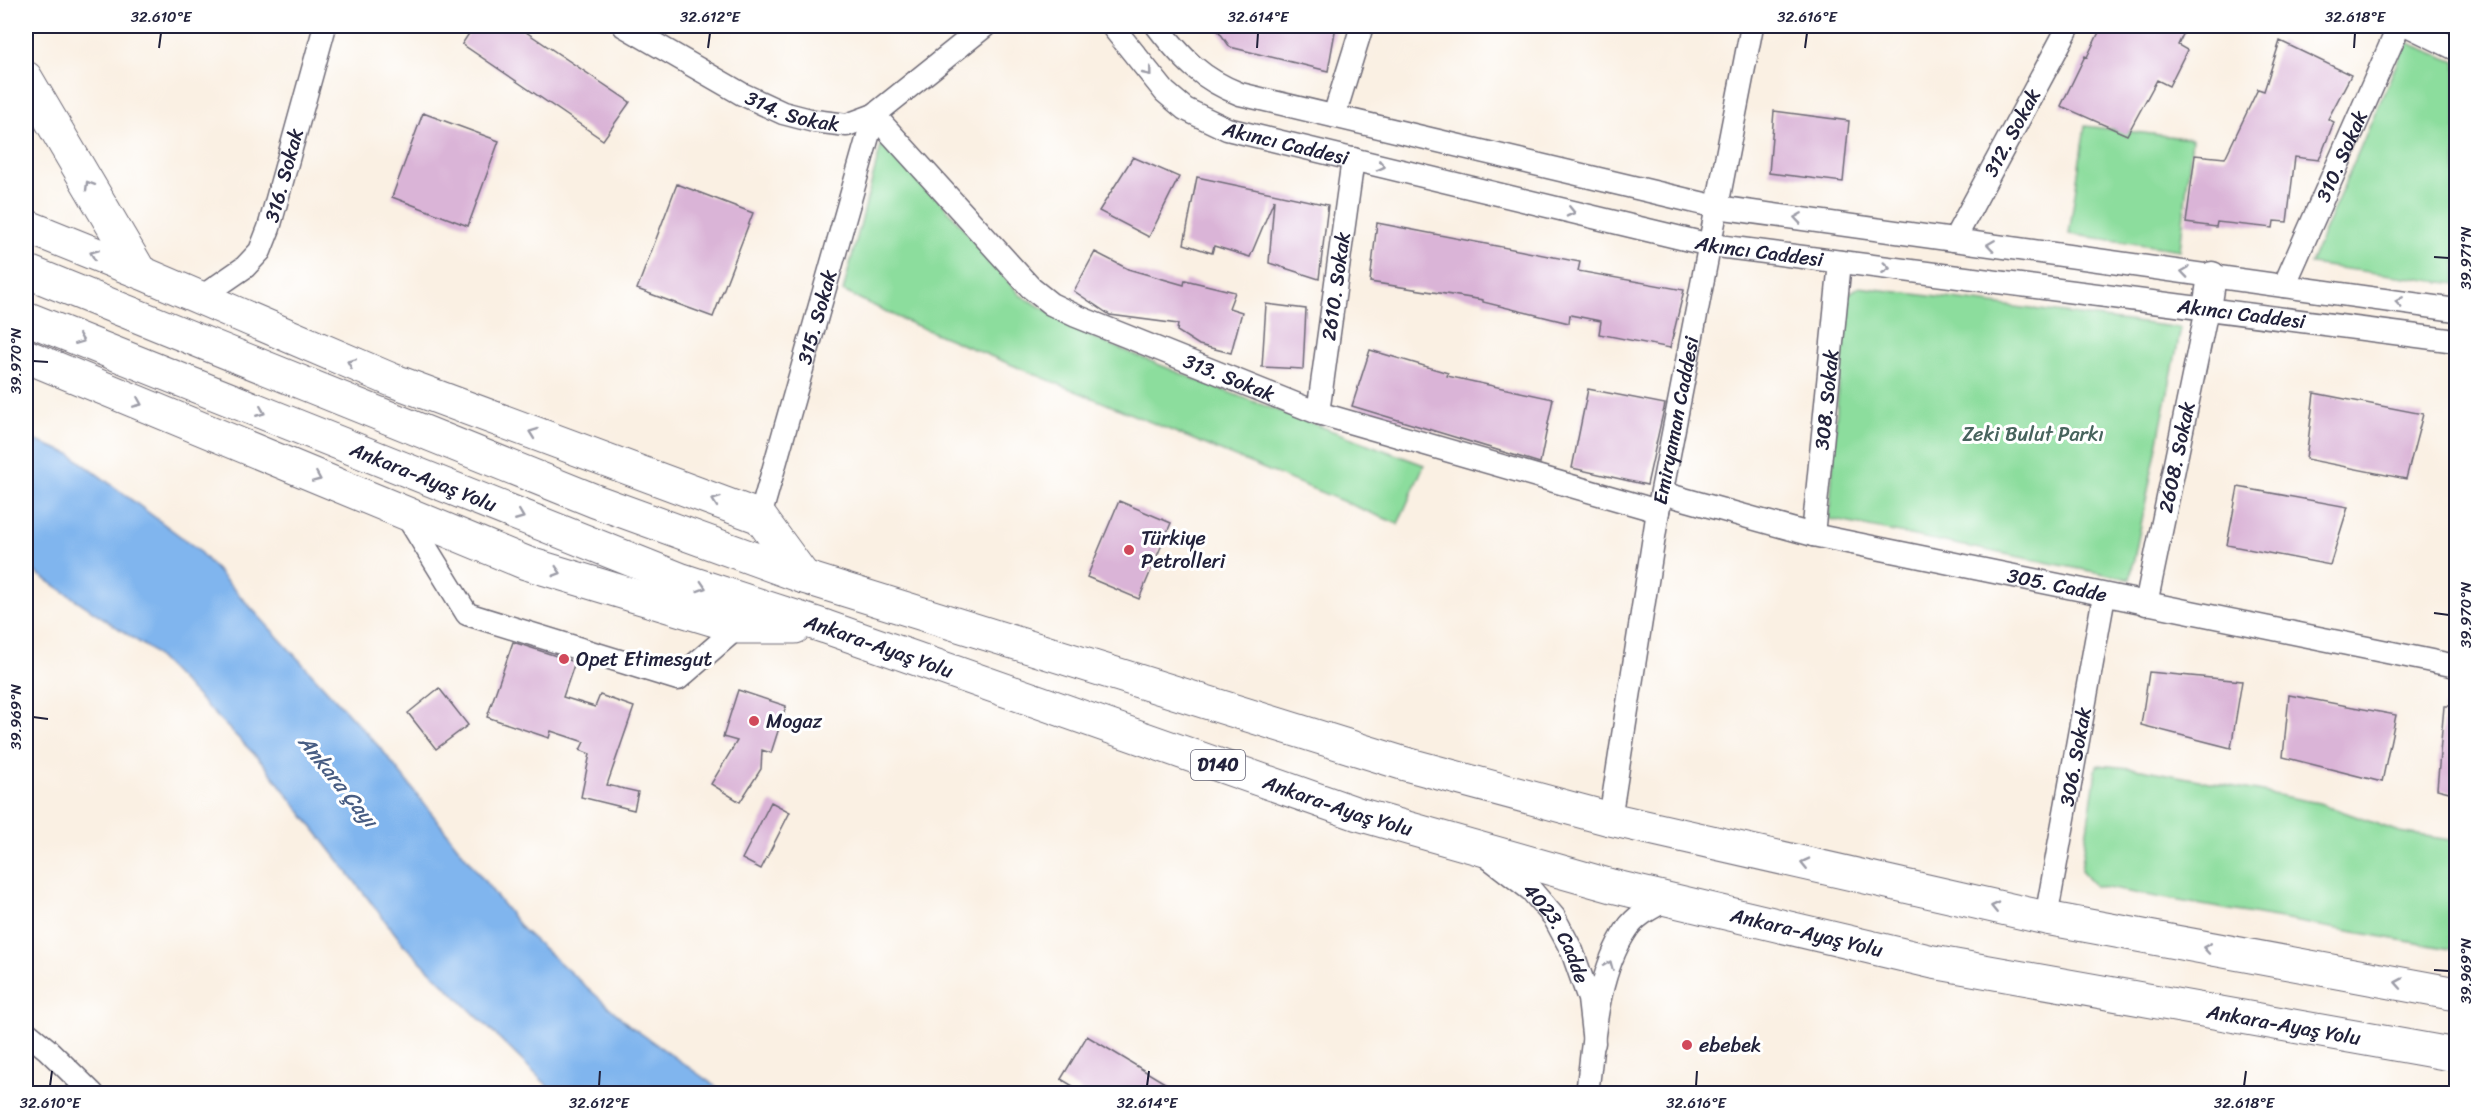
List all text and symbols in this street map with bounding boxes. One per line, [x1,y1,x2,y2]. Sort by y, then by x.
text: 32.610°E [131,4,193,30]
text: 32.612°E [680,4,742,30]
text: 32.614°E [1228,4,1290,30]
text: 32.616°E [1777,4,1838,30]
text: 32.618°E [2325,4,2387,30]
one-way arrow [1140,65,1151,76]
street label: 314. Sokak [739,81,842,142]
street label: 312. Sokak [1974,82,2051,184]
street label: 310. Sokak [2306,104,2378,208]
street label: Akıncı Caddesi [1218,111,1353,176]
street label: 316. Sokak [254,124,314,226]
one-way arrow [1376,159,1386,172]
one-way arrow [85,181,96,191]
one-way arrow [1566,204,1576,217]
one-way arrow [1794,213,1803,225]
street label: Akıncı Caddesi [1691,225,1826,277]
text: 39.971°N [2453,226,2479,290]
street label: 2610. Sokak [1311,229,1361,343]
one-way arrow [1987,239,1996,251]
one-way arrow [89,248,100,261]
one-way arrow [1882,261,1891,274]
street label: 315. Sokak [787,265,847,369]
one-way arrow [2180,266,2189,278]
street label: Akıncı Caddesi [2174,288,2308,340]
one-way arrow [2394,296,2403,308]
text: 39.970°N [3,327,29,394]
one-way arrow [74,333,85,345]
street label: Emiryaman Caddesi [1643,333,1710,508]
street label: 313. Sokak [1178,344,1280,412]
street label: 308. Sokak [1804,347,1849,452]
one-way arrow [346,358,357,370]
one-way arrow [131,396,142,408]
street label: 2608. Sokak [2148,398,2206,516]
one-way arrow [255,405,266,417]
park label: Zeki Bulut Parkı [1962,417,2104,452]
one-way arrow [528,427,539,440]
street label: Ankara-Ayaş Yolu [344,432,502,522]
one-way arrow [311,471,322,483]
one-way arrow [711,495,721,508]
one-way arrow [514,508,525,521]
place label: Türkiye Petrolleri [1141,521,1227,579]
marker: Türkiye Petrolleri [1122,543,1136,557]
street label: 305. Cadde [2004,558,2110,612]
one-way arrow [552,565,562,577]
one-way arrow [696,579,707,592]
text: 39.970°N [2453,581,2479,648]
street label: Ankara-Ayaş Yolu [799,604,958,688]
place label: Opet Etimesgut [576,642,712,677]
marker: Opet Etimesgut [557,652,571,666]
text: 39.969°N [3,684,29,750]
place label: Mogaz [766,704,823,739]
street label: 306. Sokak [2049,704,2102,809]
marker: Mogaz [747,714,761,728]
water label: Ankara Çayı [287,725,389,838]
road number: D140 [1191,750,1245,780]
street label: Ankara-Ayaş Yolu [1257,765,1417,847]
one-way arrow [1800,858,1810,871]
street label: 4023. Cadde [1514,875,1599,988]
street label: Ankara-Ayaş Yolu [1726,897,1887,968]
one-way arrow [1990,901,2000,914]
text: 39.969°N [2453,938,2479,1004]
one-way arrow [2203,942,2213,955]
one-way arrow [1602,961,1614,972]
one-way arrow [2394,977,2404,990]
street label: Ankara-Ayaş Yolu [2203,994,2364,1056]
place label: ebebek [1699,1028,1761,1063]
marker: ebebek [1680,1038,1694,1052]
text: 32.610°E [20,1090,82,1116]
text: 32.612°E [569,1090,631,1116]
text: 32.614°E [1117,1090,1179,1116]
text: 32.616°E [1666,1090,1727,1116]
text: 32.618°E [2214,1090,2276,1116]

